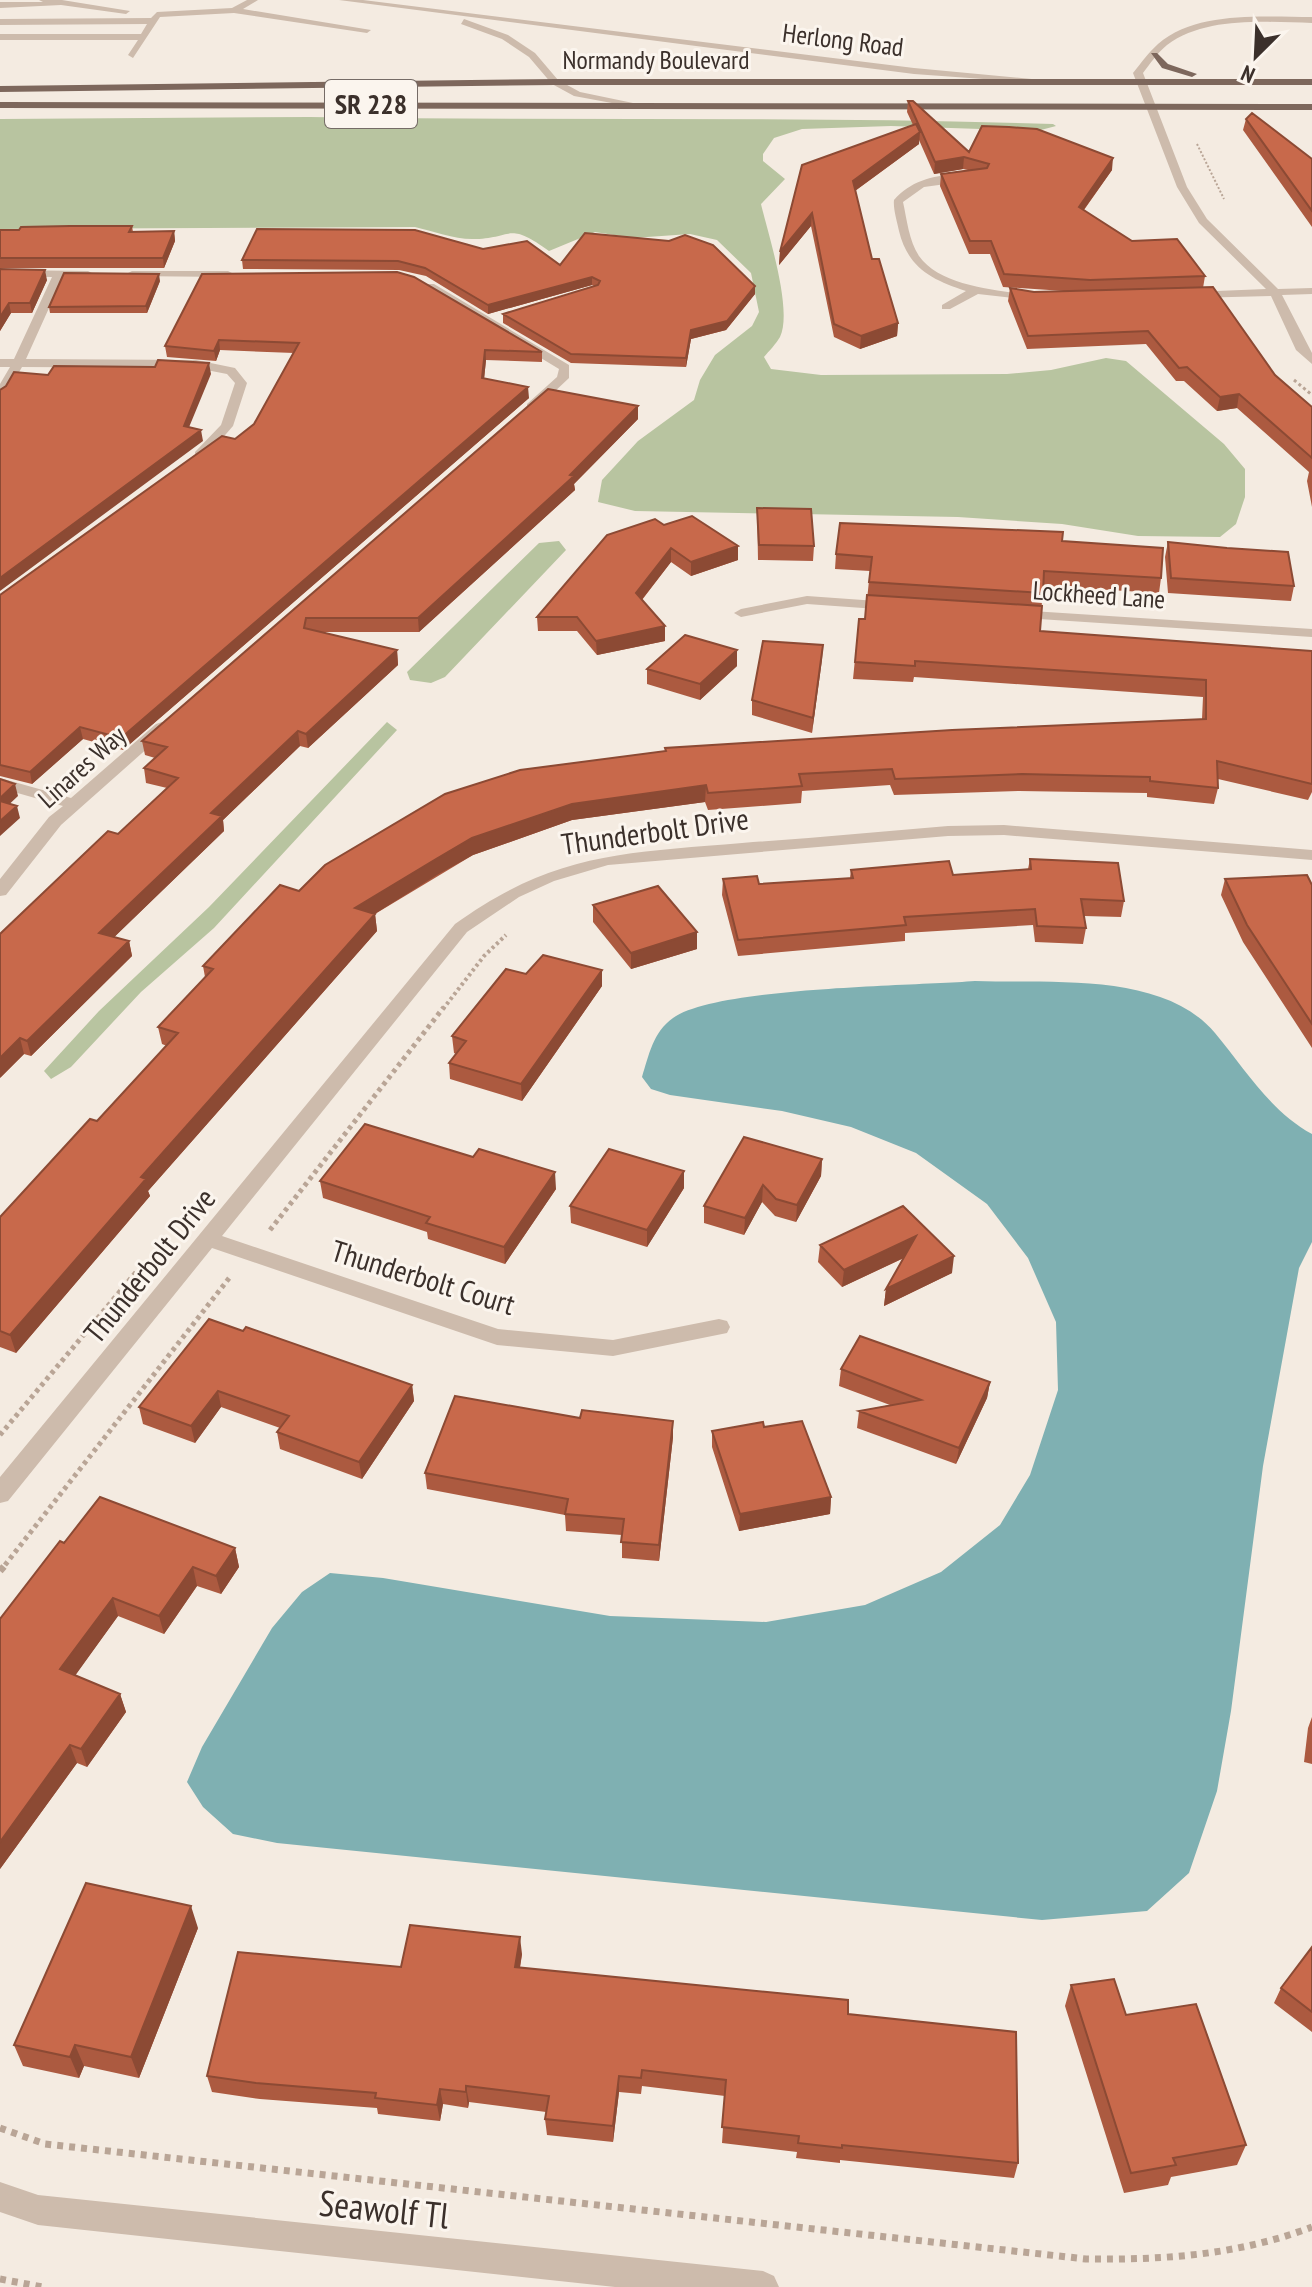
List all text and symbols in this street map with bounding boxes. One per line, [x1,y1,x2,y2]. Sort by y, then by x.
street label: Herlong Road [781,16,905,63]
north arrow [1216,16,1296,96]
street label: Normandy Boulevard [563,43,749,76]
text: N [1237,59,1259,89]
road number: SR 228 [325,80,417,128]
street label: Lockheed Lane [1032,573,1166,616]
street label: Linares Way [31,719,133,815]
street label: Thunderbolt Drive [559,798,751,863]
street label: Thunderbolt Drive [74,1180,223,1351]
street label: Thunderbolt Court [327,1230,521,1323]
street label: Seawolf Tl [317,2178,452,2239]

